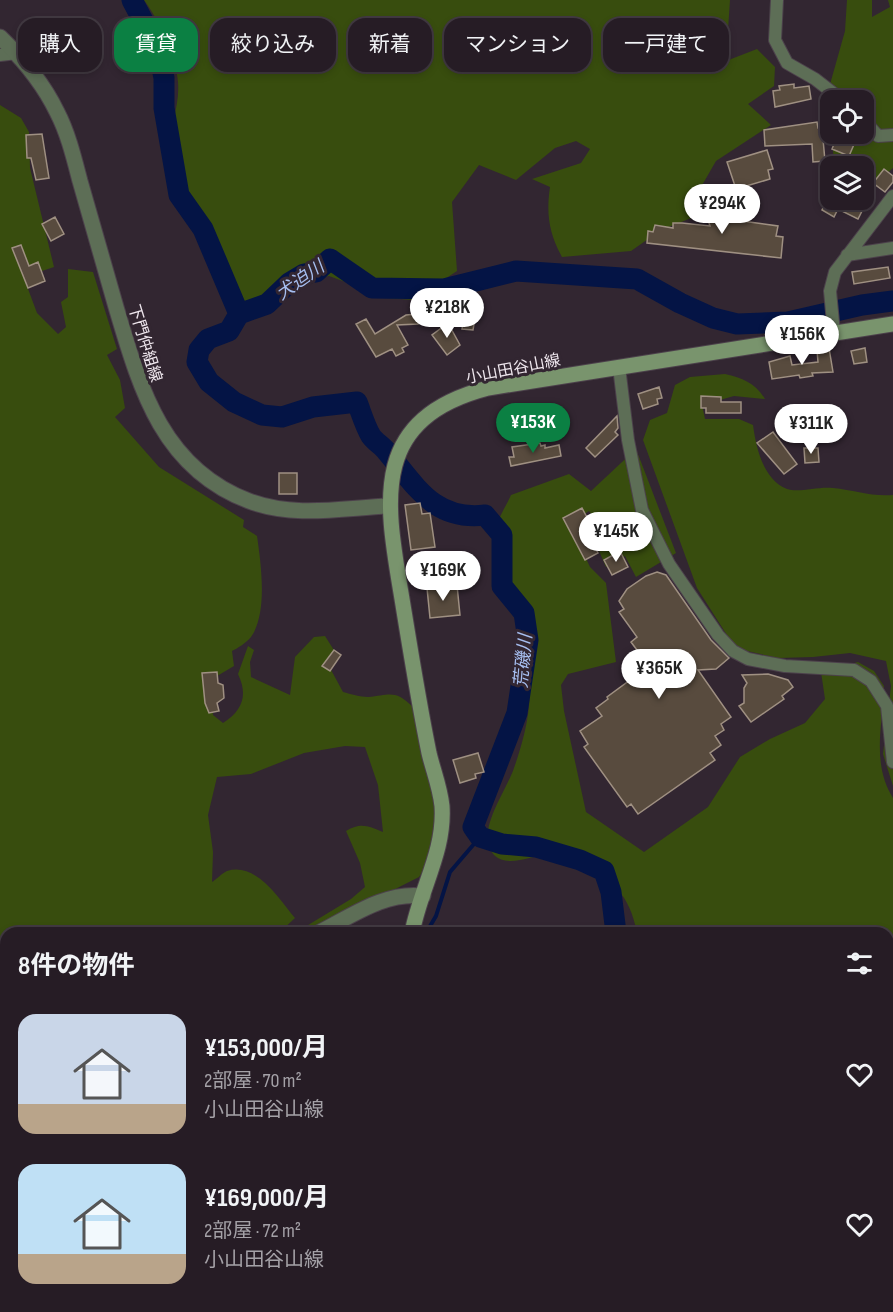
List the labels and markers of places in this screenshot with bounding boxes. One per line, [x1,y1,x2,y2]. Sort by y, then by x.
pin: ¥294K [680,184,764,235]
pin: ¥218K [405,288,489,339]
pin: ¥156K [760,315,844,366]
pin: ¥153K [491,403,575,454]
pin: ¥311K [769,404,853,455]
pin: ¥145K [574,512,658,563]
pin: ¥169K [401,551,485,602]
pin: ¥365K [617,649,701,700]

